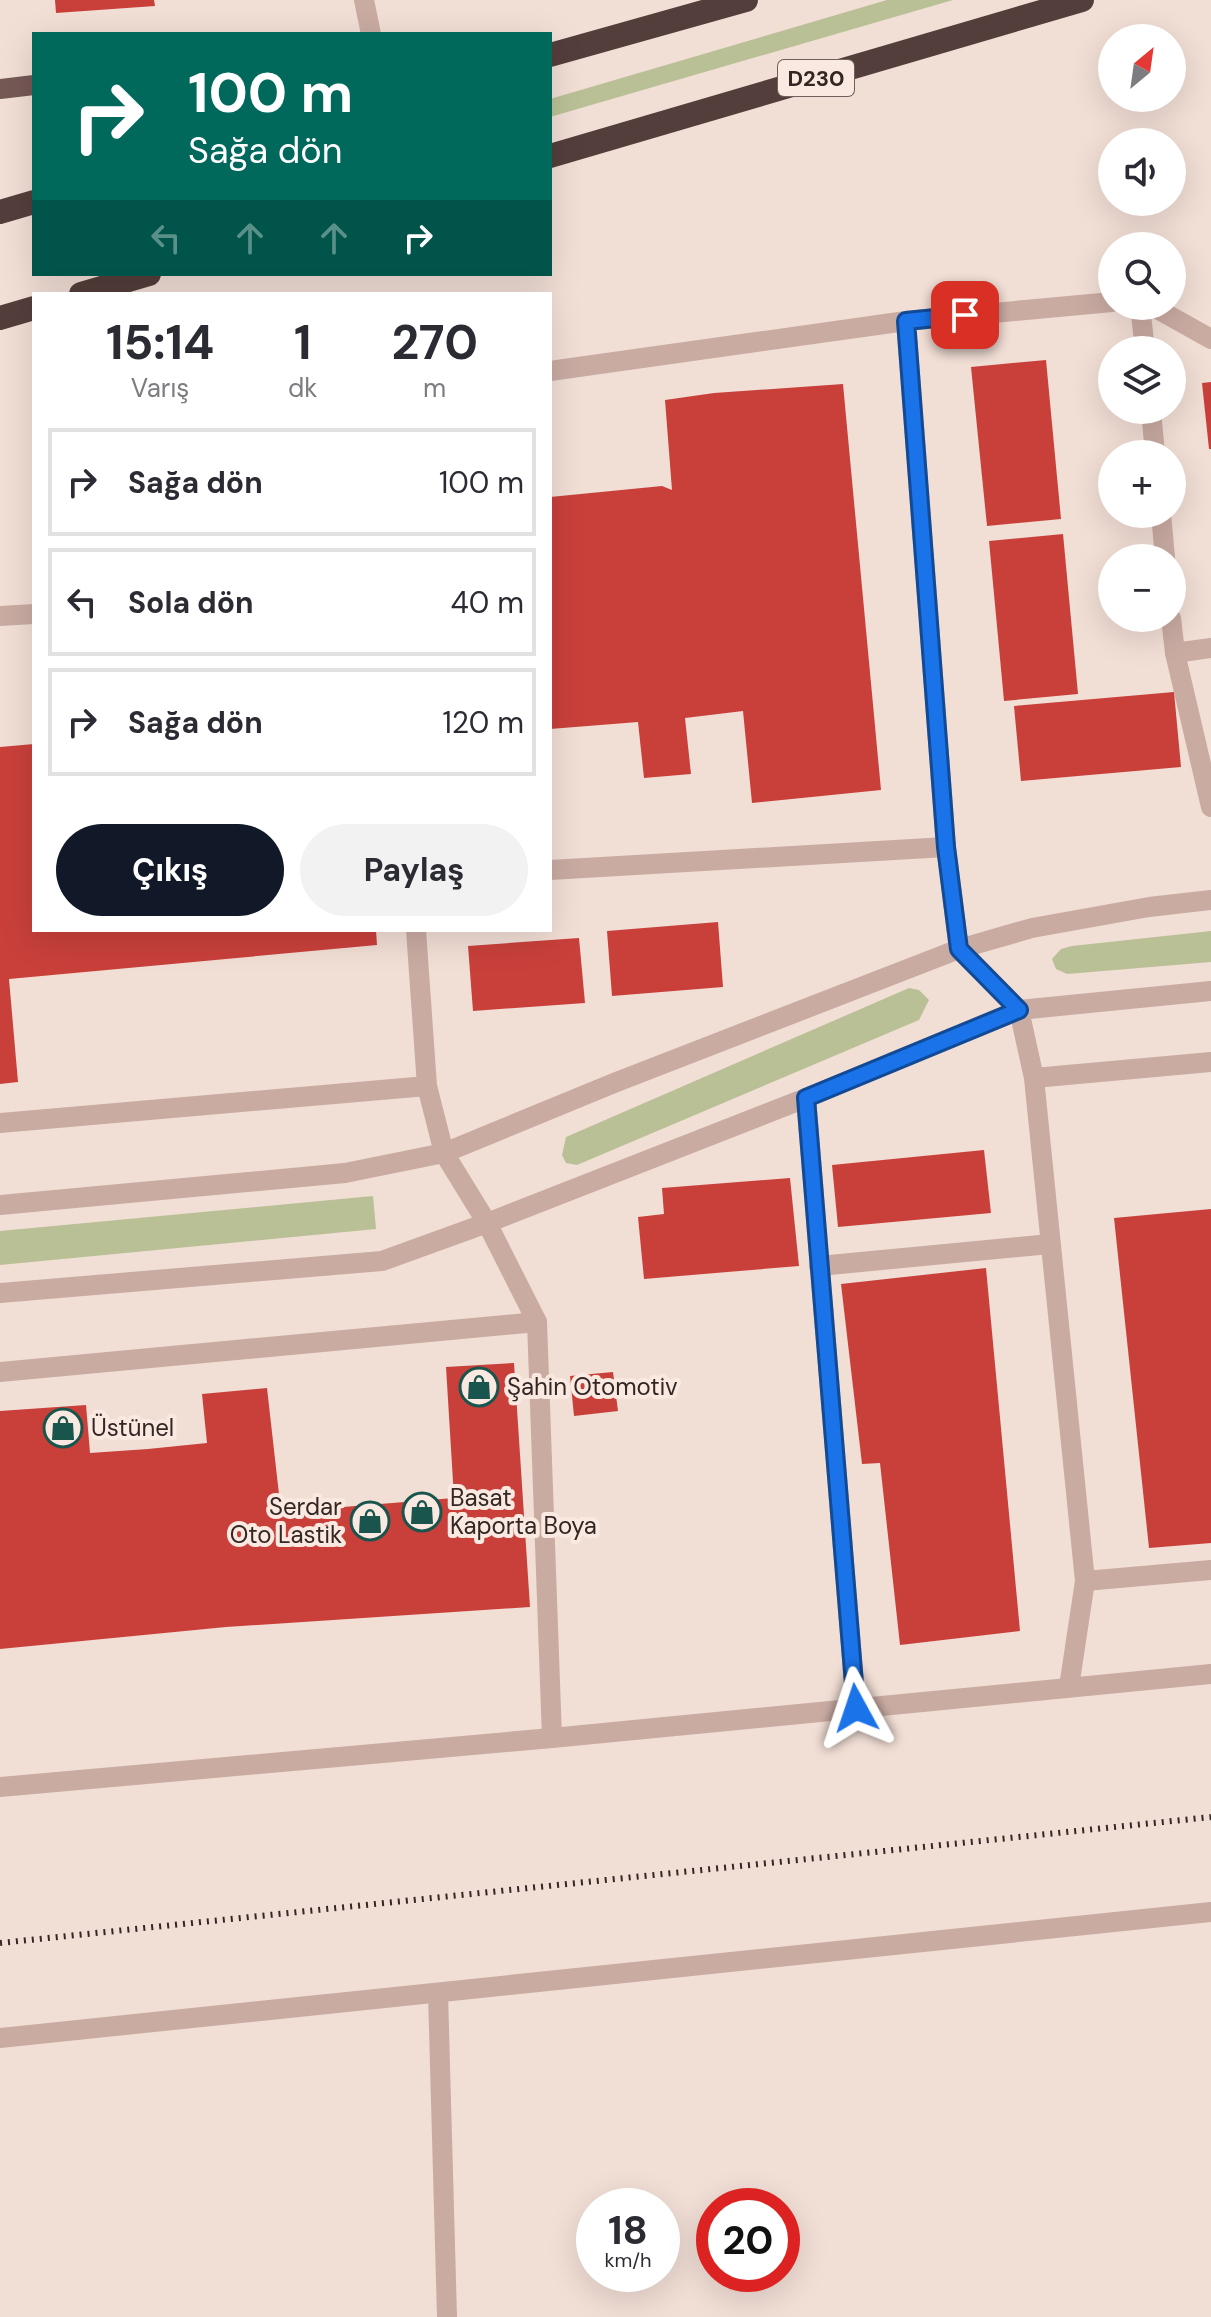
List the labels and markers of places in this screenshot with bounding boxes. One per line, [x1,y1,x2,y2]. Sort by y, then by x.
pin [931,281,999,349]
shop icon: Şahin Otomotiv [458,1366,500,1408]
place label: Şahin Otomotiv [507,1371,678,1402]
shop icon: Üstünel [42,1407,84,1449]
place label: Üstünel [91,1412,174,1443]
place label: Basat Kaporta Boya [450,1482,597,1541]
place label: Serdar Oto Lastik [230,1491,342,1550]
shop icon: Basat Kaporta Boya [401,1491,443,1533]
shop icon: Serdar Oto Lastik [349,1500,391,1542]

